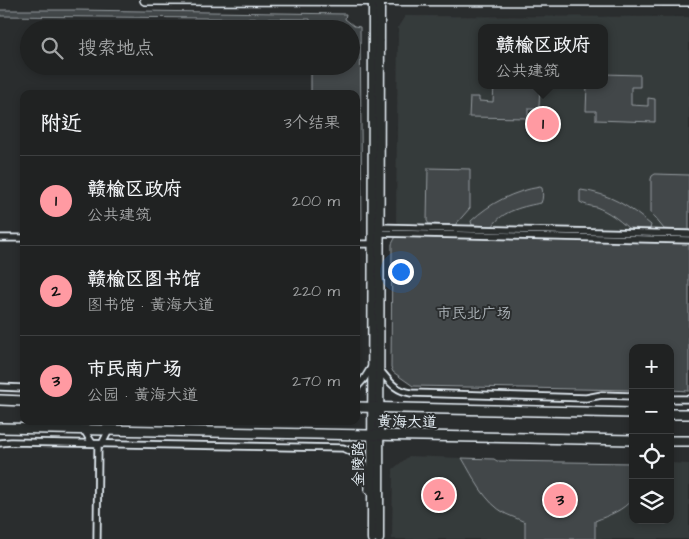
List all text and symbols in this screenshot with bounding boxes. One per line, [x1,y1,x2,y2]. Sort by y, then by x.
search box [20,20,360,75]
popup [478,24,608,89]
text: 赣榆区政府 [495,32,591,59]
icon: search [38,34,66,62]
text: 搜索地点 [78,35,154,62]
text: 公共建筑 [495,60,560,82]
pin: 1 [527,105,559,143]
text: 附近 [40,109,82,138]
text: 3个结果 [284,112,340,134]
text: 赣榆区政府 [87,176,182,203]
text: 1 [55,190,57,212]
text: 200 m [292,190,340,212]
text: 公共建筑 [87,204,151,226]
your location [388,259,414,285]
text: 赣榆区图书馆 [87,266,201,293]
text: 2 [51,280,61,302]
text: 220 m [293,280,340,302]
text: 图书馆 · 黄海大道 [87,294,214,316]
park label: 市民北广场 [436,303,512,324]
map controls [629,344,674,524]
button: + [629,344,674,389]
text: 市民南广场 [87,356,182,383]
text: 3 [52,370,60,392]
text: 270 m [292,370,340,392]
text: 公园 · 黄海大道 [87,384,198,406]
button: − [629,389,674,434]
street label: 黄海大道 [377,411,437,433]
button: locate [629,434,674,479]
street label: 金陵路 [348,441,369,487]
pin: 2 [423,476,455,514]
button: layers [629,479,674,524]
pin: 3 [544,481,576,519]

